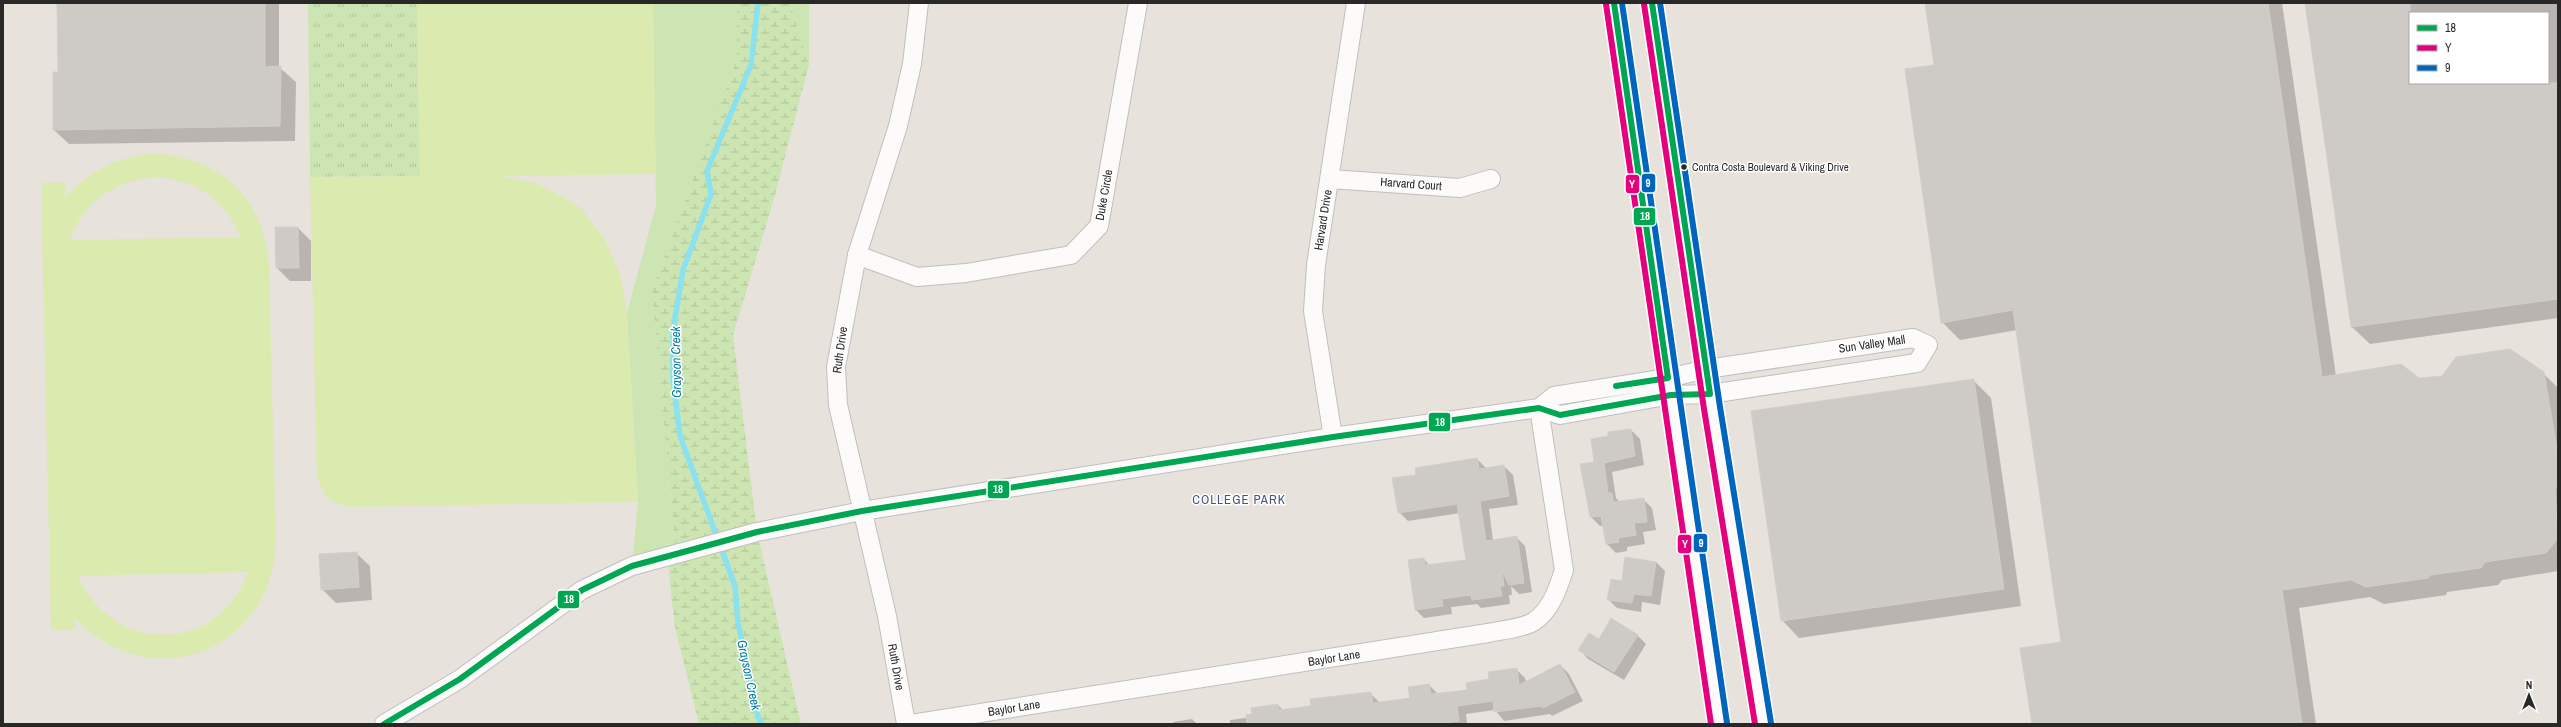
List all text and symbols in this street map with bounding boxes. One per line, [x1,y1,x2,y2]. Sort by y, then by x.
legend [2409,12,2549,84]
text: 18 [2445,20,2456,36]
text: Y [2445,40,2452,56]
text: 9 [2445,60,2450,76]
place label: Contra Costa Boulevard & Viking Drive [1692,160,1849,174]
marker: Contra Costa Boulevard & Viking Drive [1679,162,1689,172]
street label: Duke Circle [1092,168,1116,222]
line badge: 9 [1641,173,1656,193]
street label: Harvard Court [1380,174,1443,194]
line badge: Y [1625,174,1640,194]
text: 9 [1645,176,1651,190]
text: Y [1629,177,1636,191]
street label: Harvard Drive [1310,189,1336,251]
line badge: 18 [1633,207,1656,226]
text: 18 [1640,209,1650,223]
water label: Grayson Creek [667,325,685,398]
street label: Ruth Drive [829,326,851,374]
street label: Sun Valley Mall [1838,331,1906,357]
line badge: 18 [1428,412,1451,432]
text: 18 [1435,415,1445,429]
line badge: 18 [987,480,1010,499]
text: 18 [993,482,1003,496]
district label: COLLEGE PARK [1192,491,1286,508]
line badge: 9 [1693,533,1708,553]
line badge: Y [1677,534,1692,554]
text: 9 [1698,536,1704,550]
text: Y [1682,537,1689,551]
line badge: 18 [557,590,580,609]
text: 18 [564,592,574,606]
water label: Grayson Creek [733,638,765,712]
street label: Ruth Drive [884,642,908,692]
street label: Baylor Lane [1307,646,1361,670]
north arrow [2509,675,2549,715]
text: N [2526,678,2532,692]
street label: Baylor Lane [987,696,1041,720]

